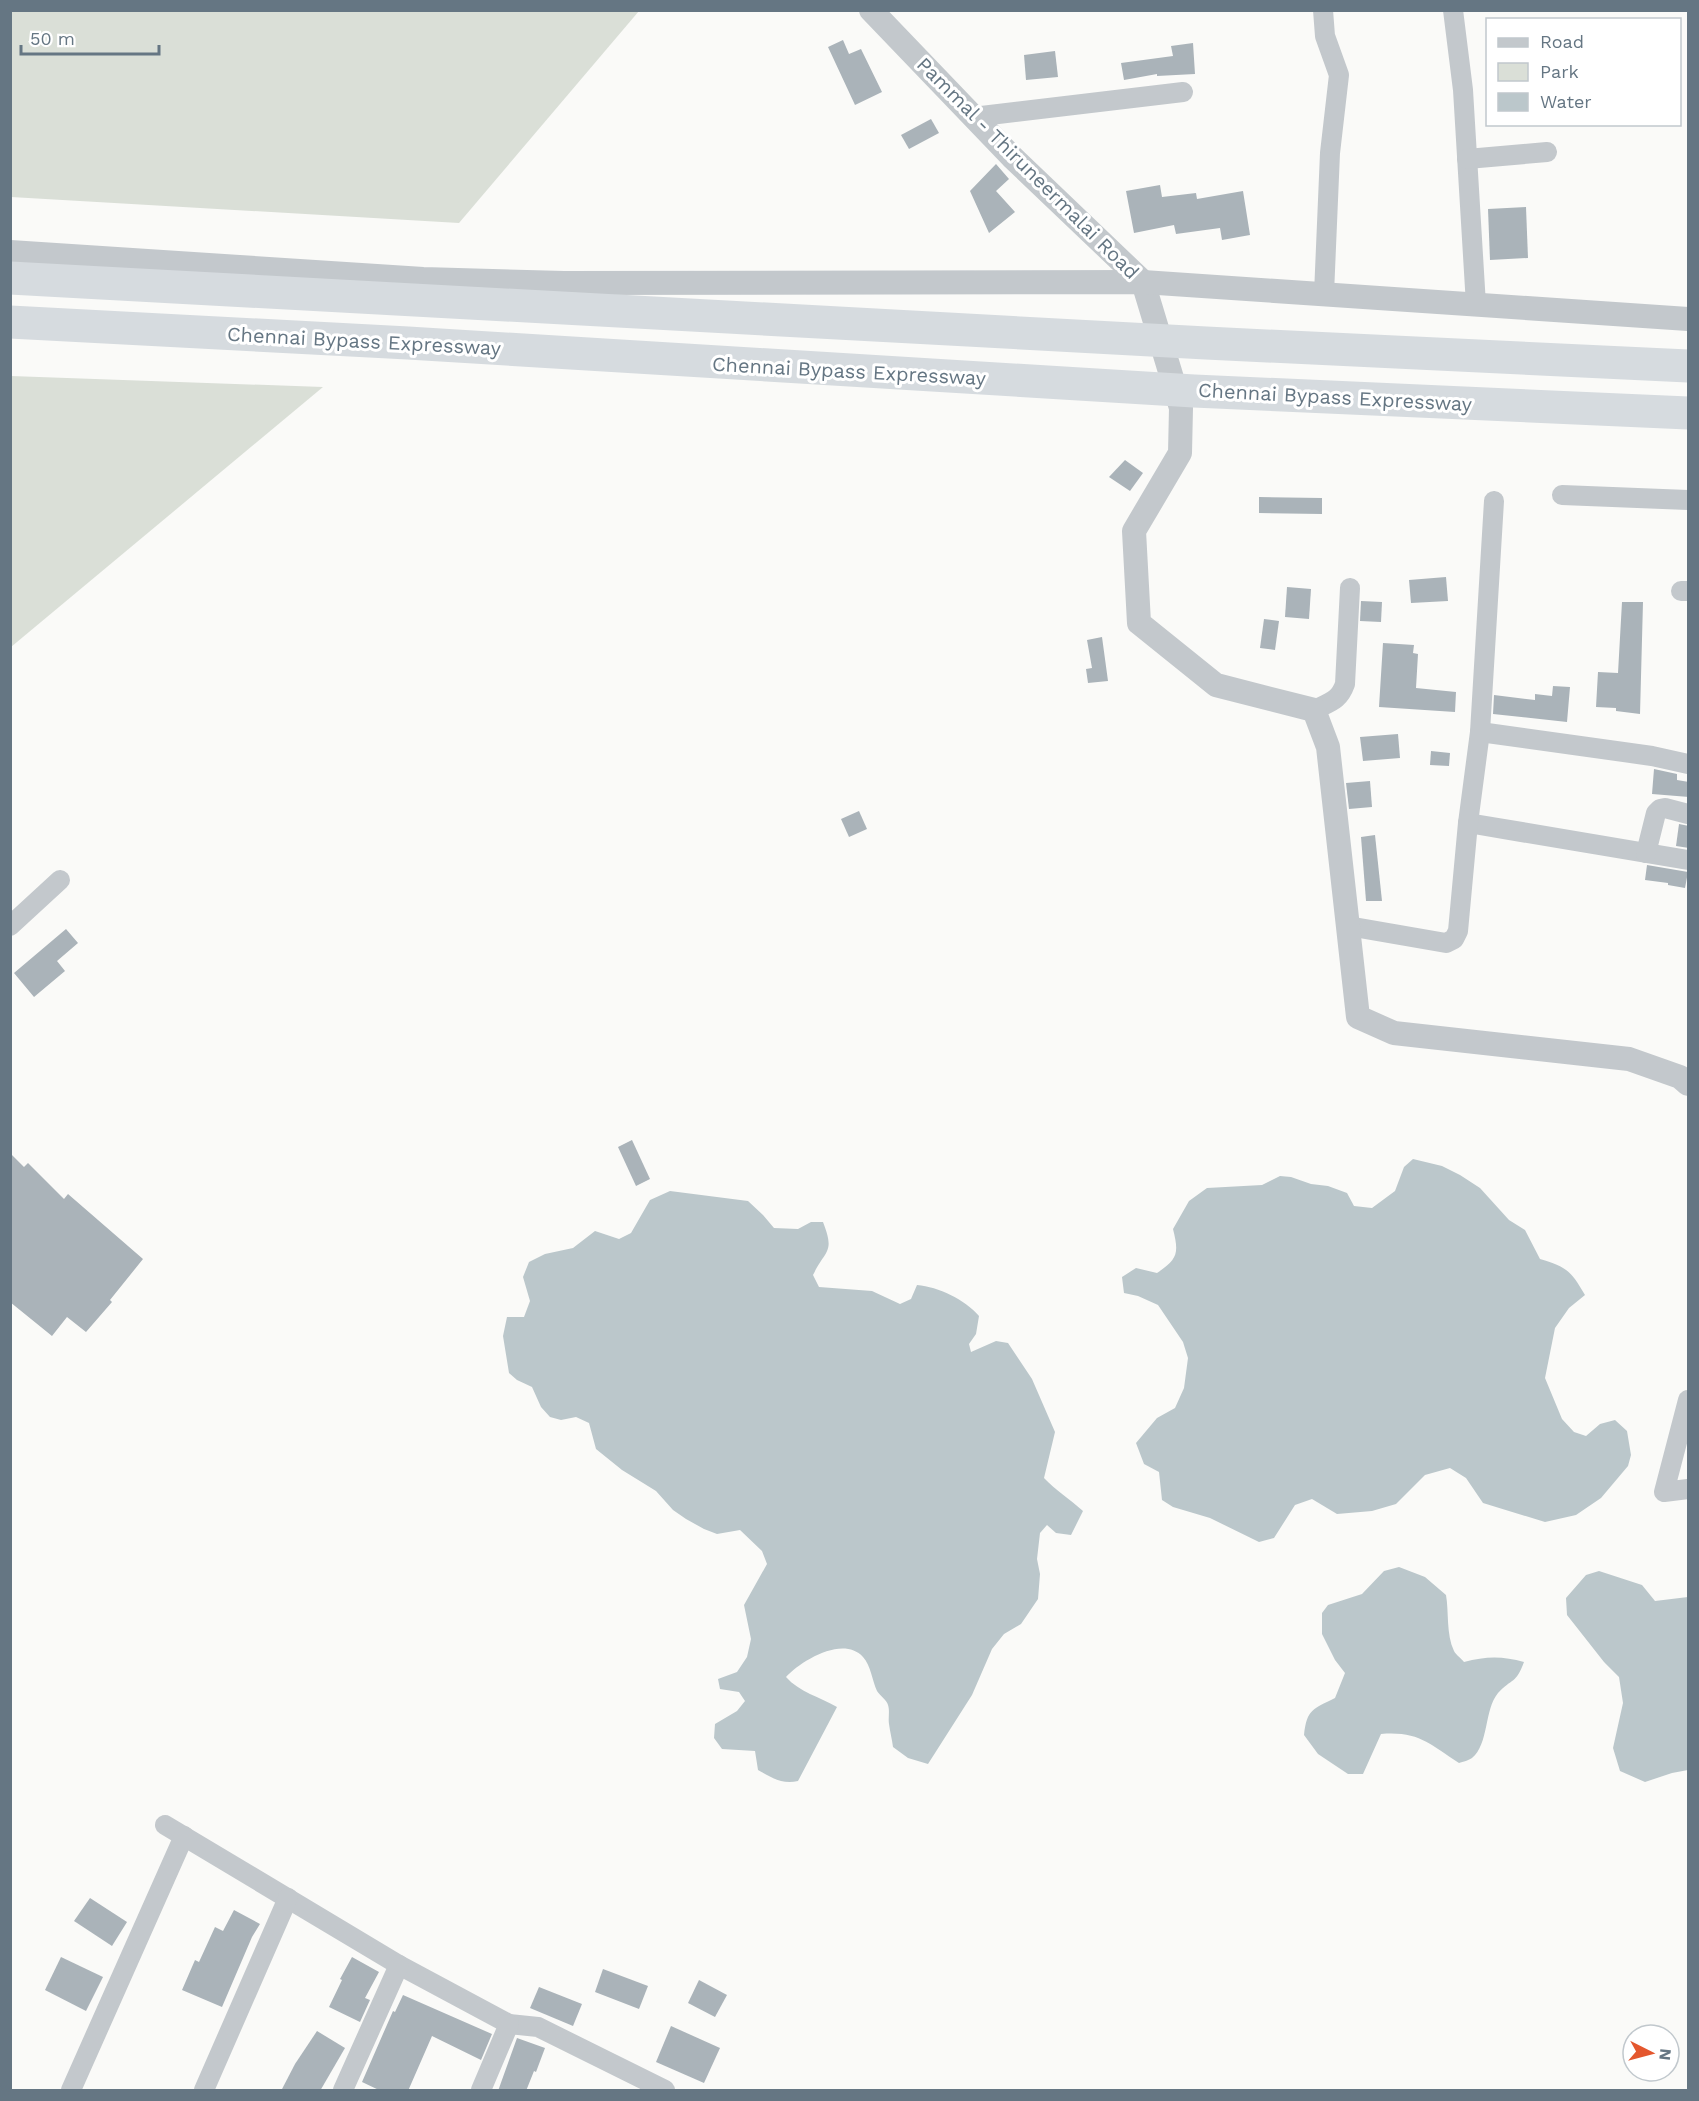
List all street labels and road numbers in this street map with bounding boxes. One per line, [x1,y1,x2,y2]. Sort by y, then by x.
street label: Pammal - Thiruneermalai Road [912,52,1144,284]
street label: Chennai Bypass Expressway [226,322,502,360]
street label: Chennai Bypass Expressway [711,352,987,390]
street label: Chennai Bypass Expressway [1197,378,1473,416]

